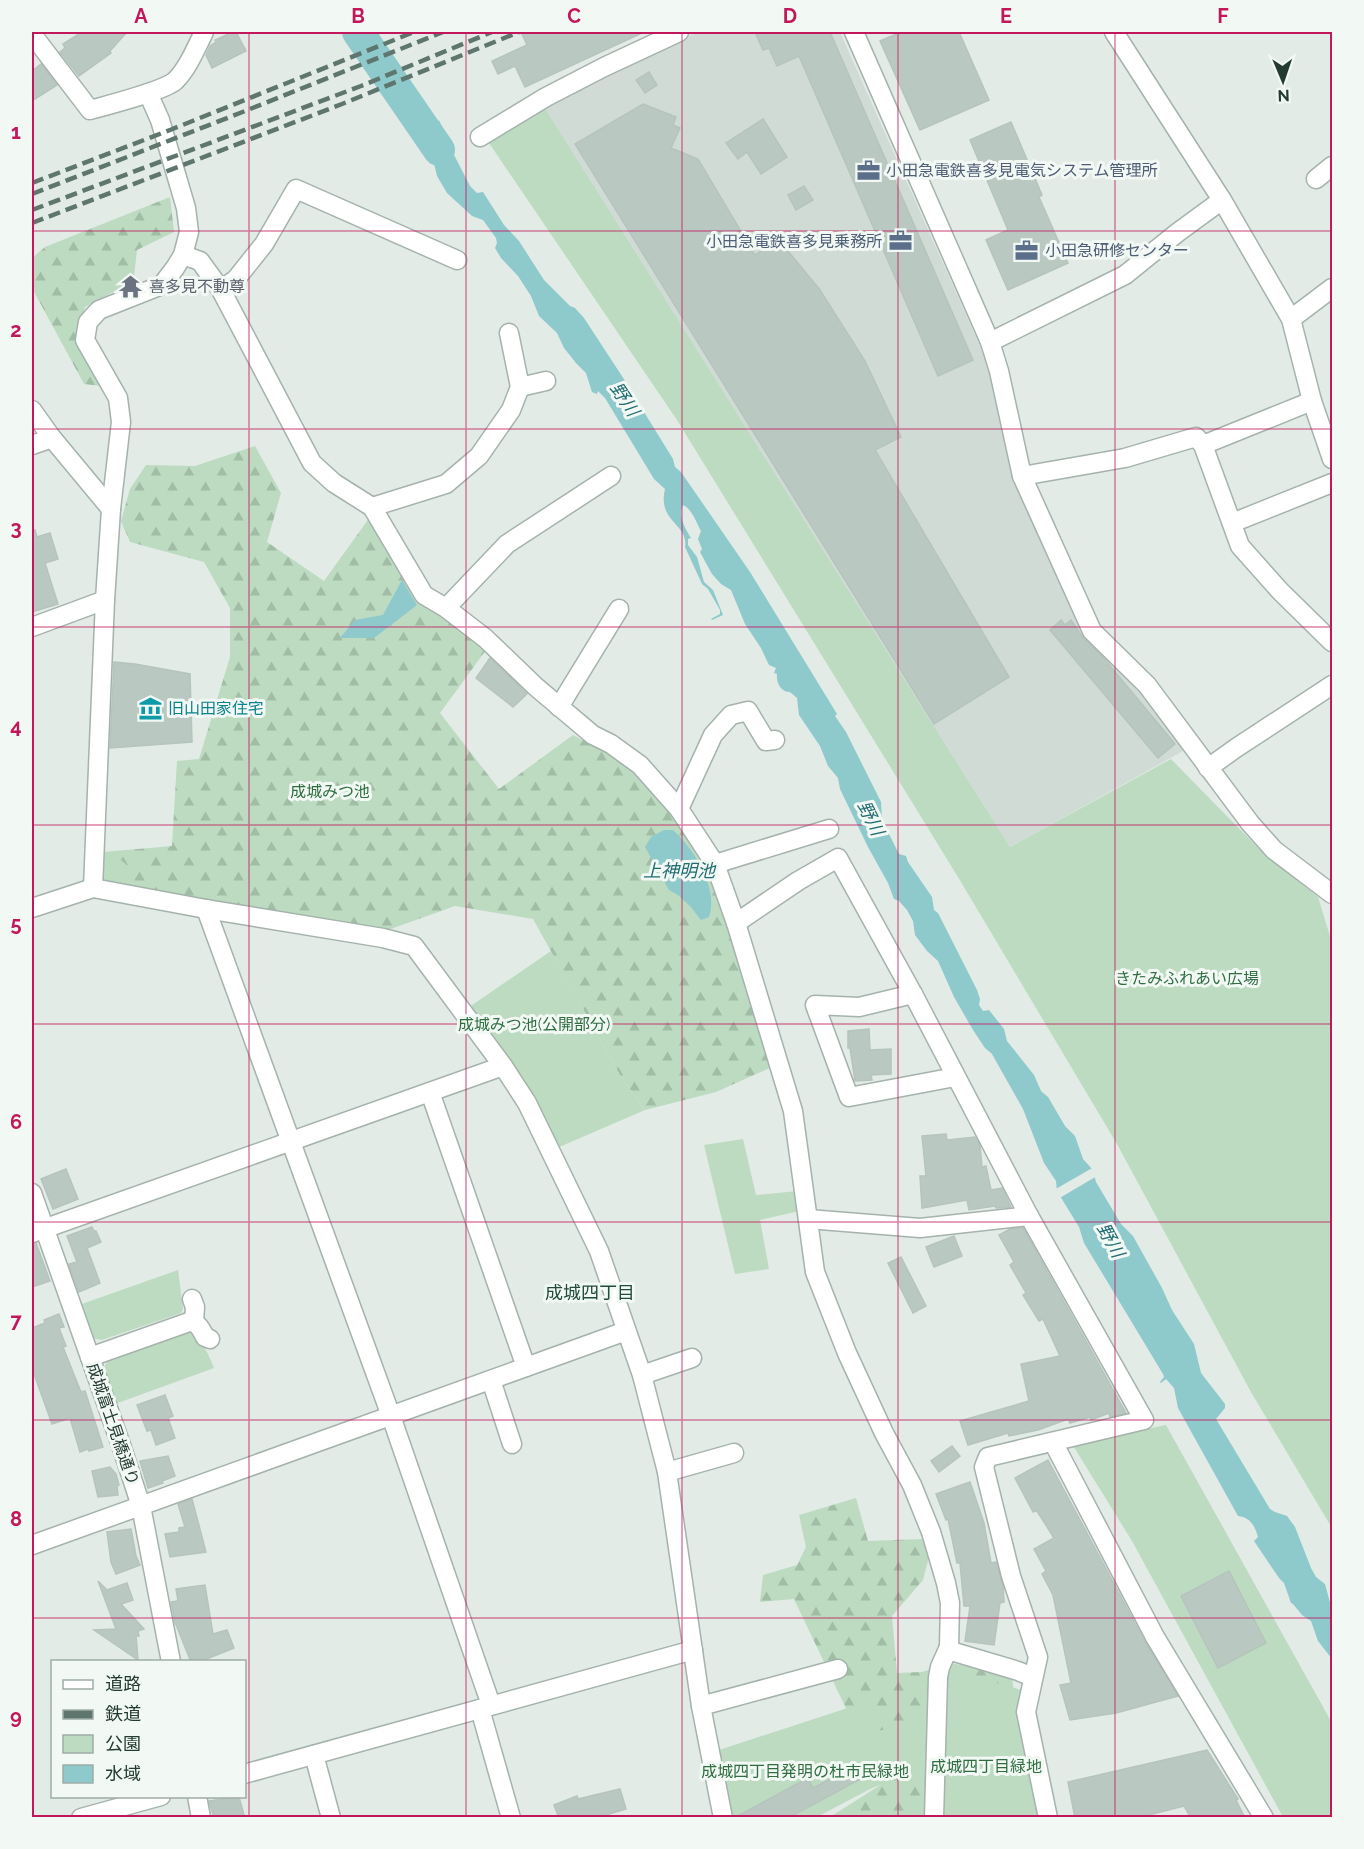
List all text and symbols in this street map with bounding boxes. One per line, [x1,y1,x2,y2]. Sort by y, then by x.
text: A [134,4,148,28]
text: B [351,4,365,28]
text: C [567,4,581,28]
text: D [783,4,797,28]
text: E [1000,4,1012,28]
text: F [1217,4,1229,28]
north arrow [1253,51,1313,111]
text: N [1277,86,1290,105]
text: 1 [11,120,21,144]
office icon: 小田急電鉄喜多見電気システム管理所 [855,157,881,183]
place label: 小田急電鉄喜多見電気システム管理所 [886,161,1158,180]
office icon: 小田急電鉄喜多見乗務所 [887,228,913,254]
place label: 小田急電鉄喜多見乗務所 [706,232,882,251]
office icon: 小田急研修センター [1014,237,1040,263]
place label: 小田急研修センター [1045,241,1189,260]
temple icon: 喜多見不動尊 [118,273,144,299]
place label: 喜多見不動尊 [149,277,245,296]
text: 2 [10,318,22,342]
water label: 野川 [606,378,645,421]
text: 3 [10,516,22,540]
museum icon: 旧山田家住宅 [137,695,163,721]
place label: 旧山田家住宅 [168,699,264,718]
text: 4 [10,714,22,738]
park label: 成城みつ池 [290,782,370,801]
water label: 野川 [854,797,889,841]
water label: 上神明池 [643,860,717,881]
text: 5 [10,912,22,936]
park label: きたみふれあい広場 [1115,969,1259,988]
park label: 成城みつ池(公開部分) [458,1015,610,1034]
text: 6 [10,1110,22,1134]
water label: 野川 [1093,1219,1130,1263]
district label: 成城四丁目 [545,1282,635,1303]
text: 7 [10,1309,22,1333]
street label: 成城富士見橋通り [83,1360,143,1488]
text: 8 [10,1507,22,1531]
legend [51,1660,246,1798]
text: 道路 [105,1673,141,1694]
text: 鉄道 [105,1703,141,1724]
text: 9 [10,1705,22,1729]
text: 公園 [105,1733,141,1754]
park label: 成城四丁目緑地 [930,1757,1042,1776]
park label: 成城四丁目発明の杜市民緑地 [701,1762,909,1781]
text: 水域 [105,1763,141,1784]

